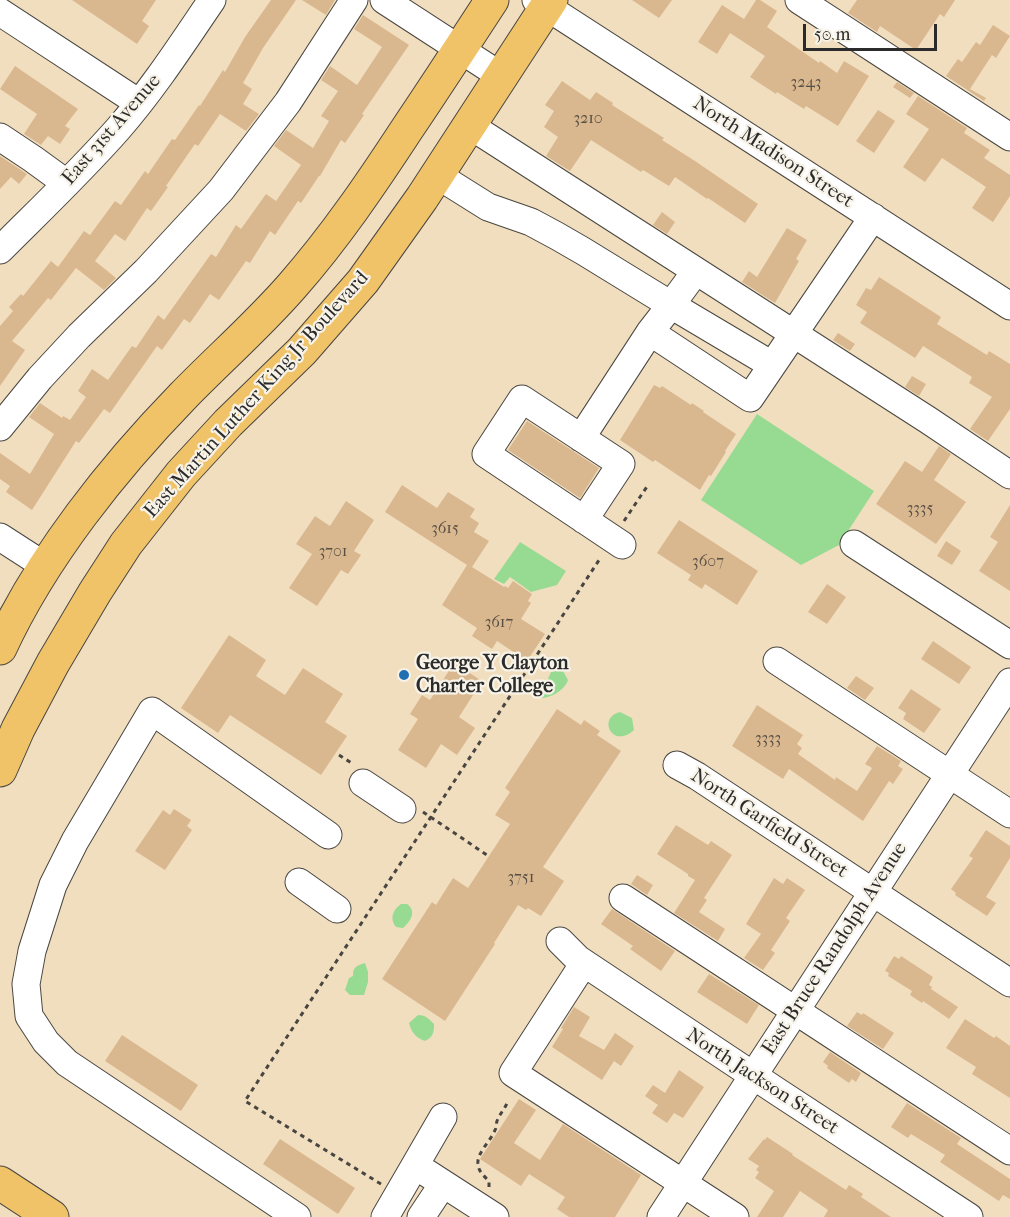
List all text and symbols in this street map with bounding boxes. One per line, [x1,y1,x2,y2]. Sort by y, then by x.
scale bar [806,12,940,50]
text: 50 m [814,24,850,45]
street label: East 31st Avenue [57,70,167,190]
house number: 3243 [791,73,821,93]
street label: North Madison Street [688,92,858,214]
house number: 3210 [573,109,603,129]
street label: East Martin Luther King Jr Boulevard [140,267,374,523]
house number: 3335 [907,499,933,519]
house number: 3615 [431,519,459,539]
house number: 3701 [319,542,347,562]
house number: 3607 [692,552,724,572]
house number: 3617 [485,613,513,633]
place label: George Y Clayton Charter College [416,652,569,699]
marker: George Y Clayton Charter College [397,668,411,682]
house number: 3333 [755,729,781,749]
street label: North Garfield Street [686,764,852,884]
street label: East Bruce Randolph Avenue [757,838,913,1060]
house number: 3751 [508,868,534,888]
street label: North Jackson Street [681,1024,843,1140]

